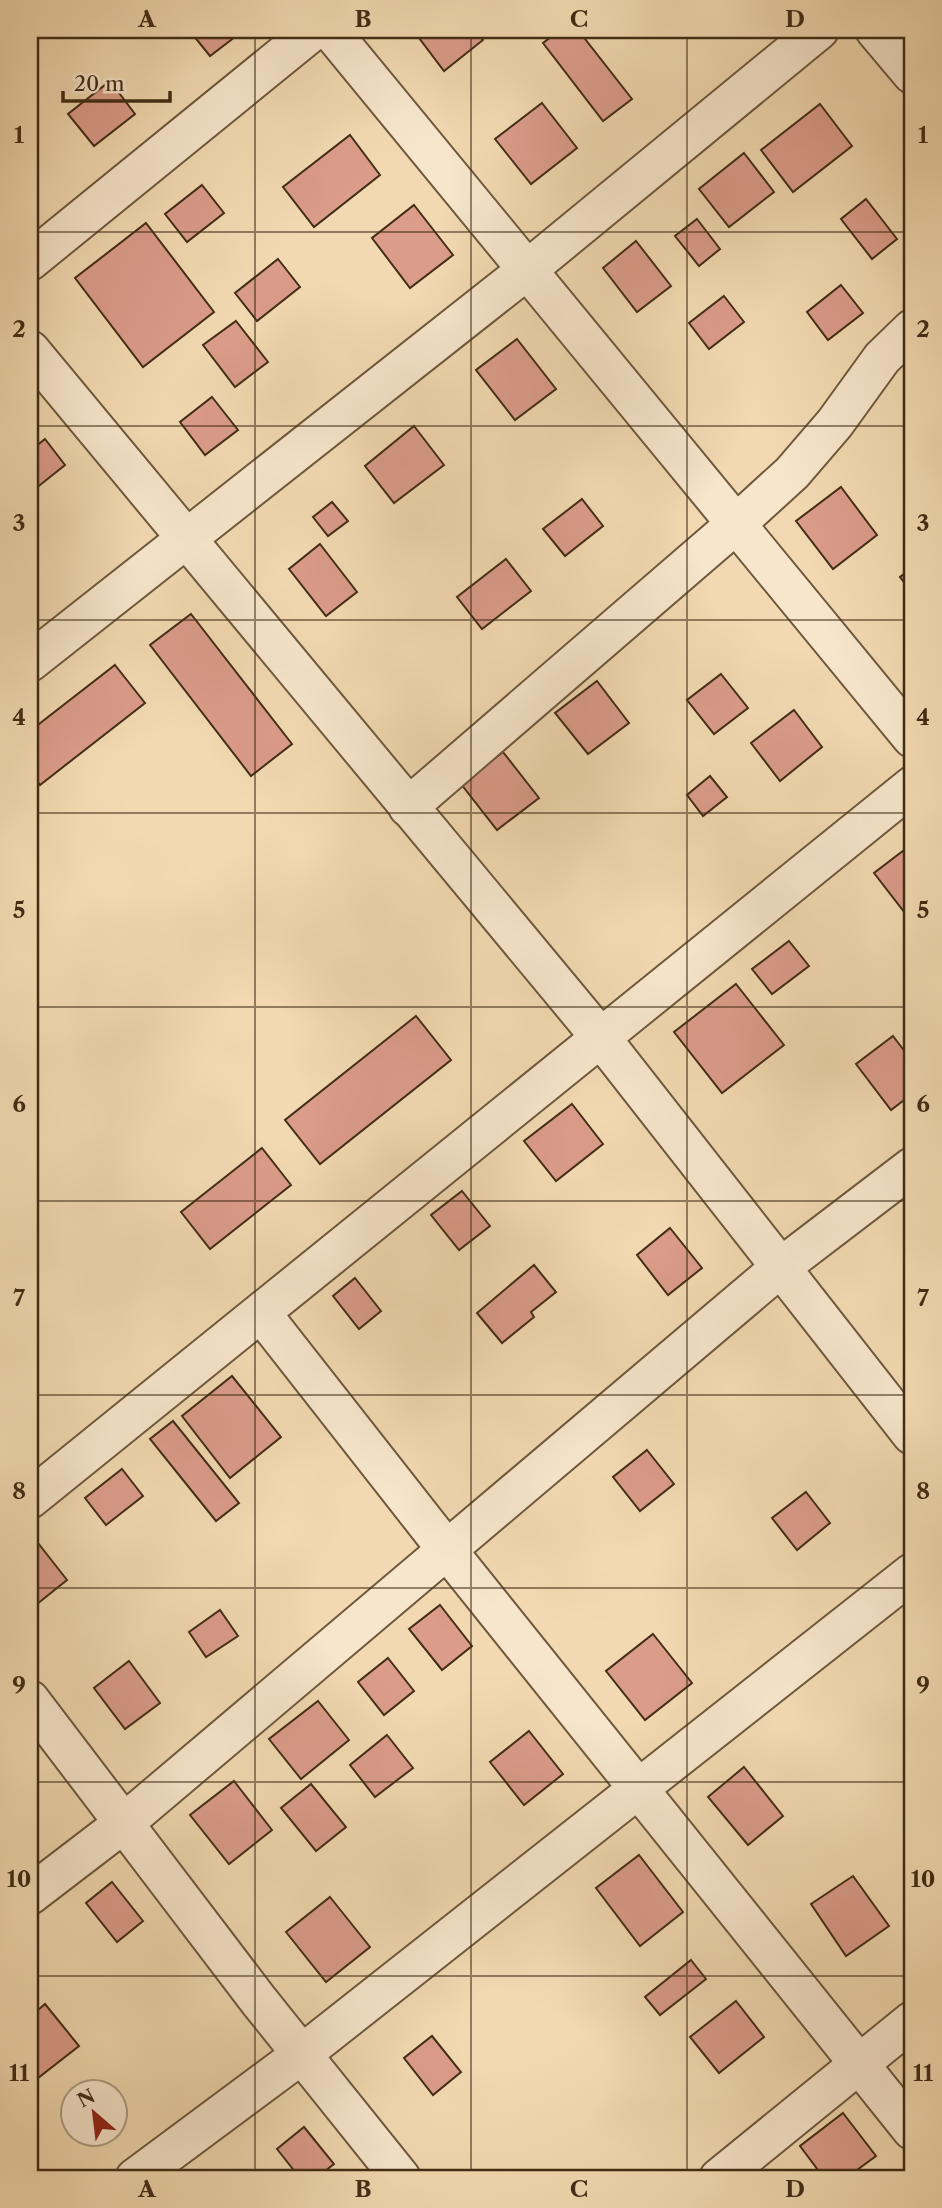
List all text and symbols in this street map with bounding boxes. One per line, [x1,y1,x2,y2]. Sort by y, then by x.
text: A [137,5,157,33]
text: B [354,5,372,33]
text: C [570,5,588,33]
text: D [785,5,805,33]
scale bar [63,60,170,104]
text: 20 m [74,71,125,96]
text: 1 [14,121,25,149]
text: 1 [918,121,929,149]
text: 2 [12,315,26,343]
text: 2 [916,315,930,343]
text: 3 [13,509,26,537]
text: 3 [917,509,930,537]
text: 4 [12,703,26,731]
text: 4 [916,703,930,731]
text: 5 [13,896,25,924]
text: 5 [917,896,929,924]
text: 6 [12,1090,26,1118]
text: 6 [916,1090,930,1118]
text: 7 [13,1284,25,1312]
text: 7 [917,1284,929,1312]
text: 8 [12,1477,26,1505]
text: 8 [916,1477,930,1505]
text: 9 [12,1671,26,1699]
text: 9 [916,1671,930,1699]
text: 10 [7,1865,31,1893]
text: 10 [911,1865,935,1893]
text: 11 [9,2059,30,2087]
text: 11 [913,2059,934,2087]
north arrow [60,2078,130,2148]
text: N [74,2084,99,2112]
text: A [137,2175,157,2203]
text: B [354,2175,372,2203]
text: C [570,2175,588,2203]
text: D [785,2175,805,2203]

